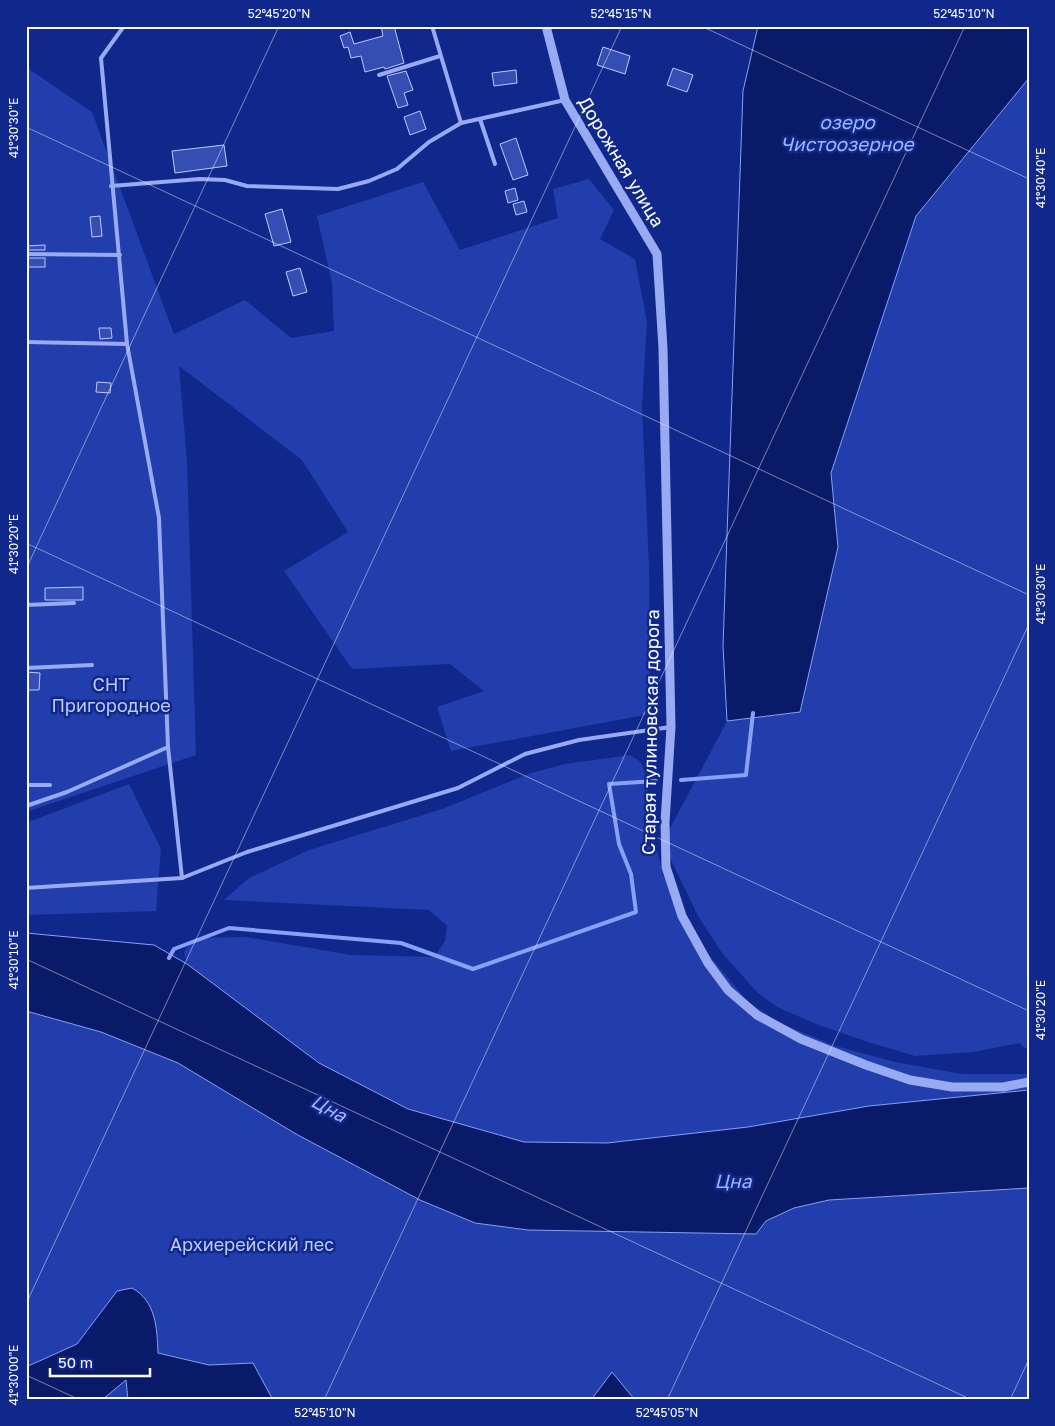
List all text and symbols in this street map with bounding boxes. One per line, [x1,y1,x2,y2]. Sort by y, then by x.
text: 52°45'20"N [248,6,310,21]
text: 52°45'15"N [590,6,652,21]
text: 52°45'10"N [933,6,995,21]
street label: Дорожная улица [574,92,669,231]
text: 41°30'30"E [6,98,21,158]
water label: озеро Чистоозерное [780,110,916,155]
text: 41°30'40"E [1033,148,1048,208]
text: 41°30'20"E [6,514,21,574]
text: 41°30'30"E [1033,564,1048,624]
street label: Старая тулиновская дорога [637,609,663,855]
park label: СНТ Пригородное [51,673,171,716]
text: 41°30'10"E [6,930,21,990]
text: 41°30'20"E [1033,980,1048,1040]
water label: Цна [308,1089,352,1127]
water label: Цна [715,1169,753,1192]
park label: Архиерейский лес [170,1233,334,1255]
text: 41°30'00"E [6,1345,21,1405]
scale bar [50,1346,150,1378]
text: 50 m [58,1353,93,1371]
text: 52°45'10"N [294,1405,356,1420]
text: 52°45'05"N [636,1405,698,1420]

